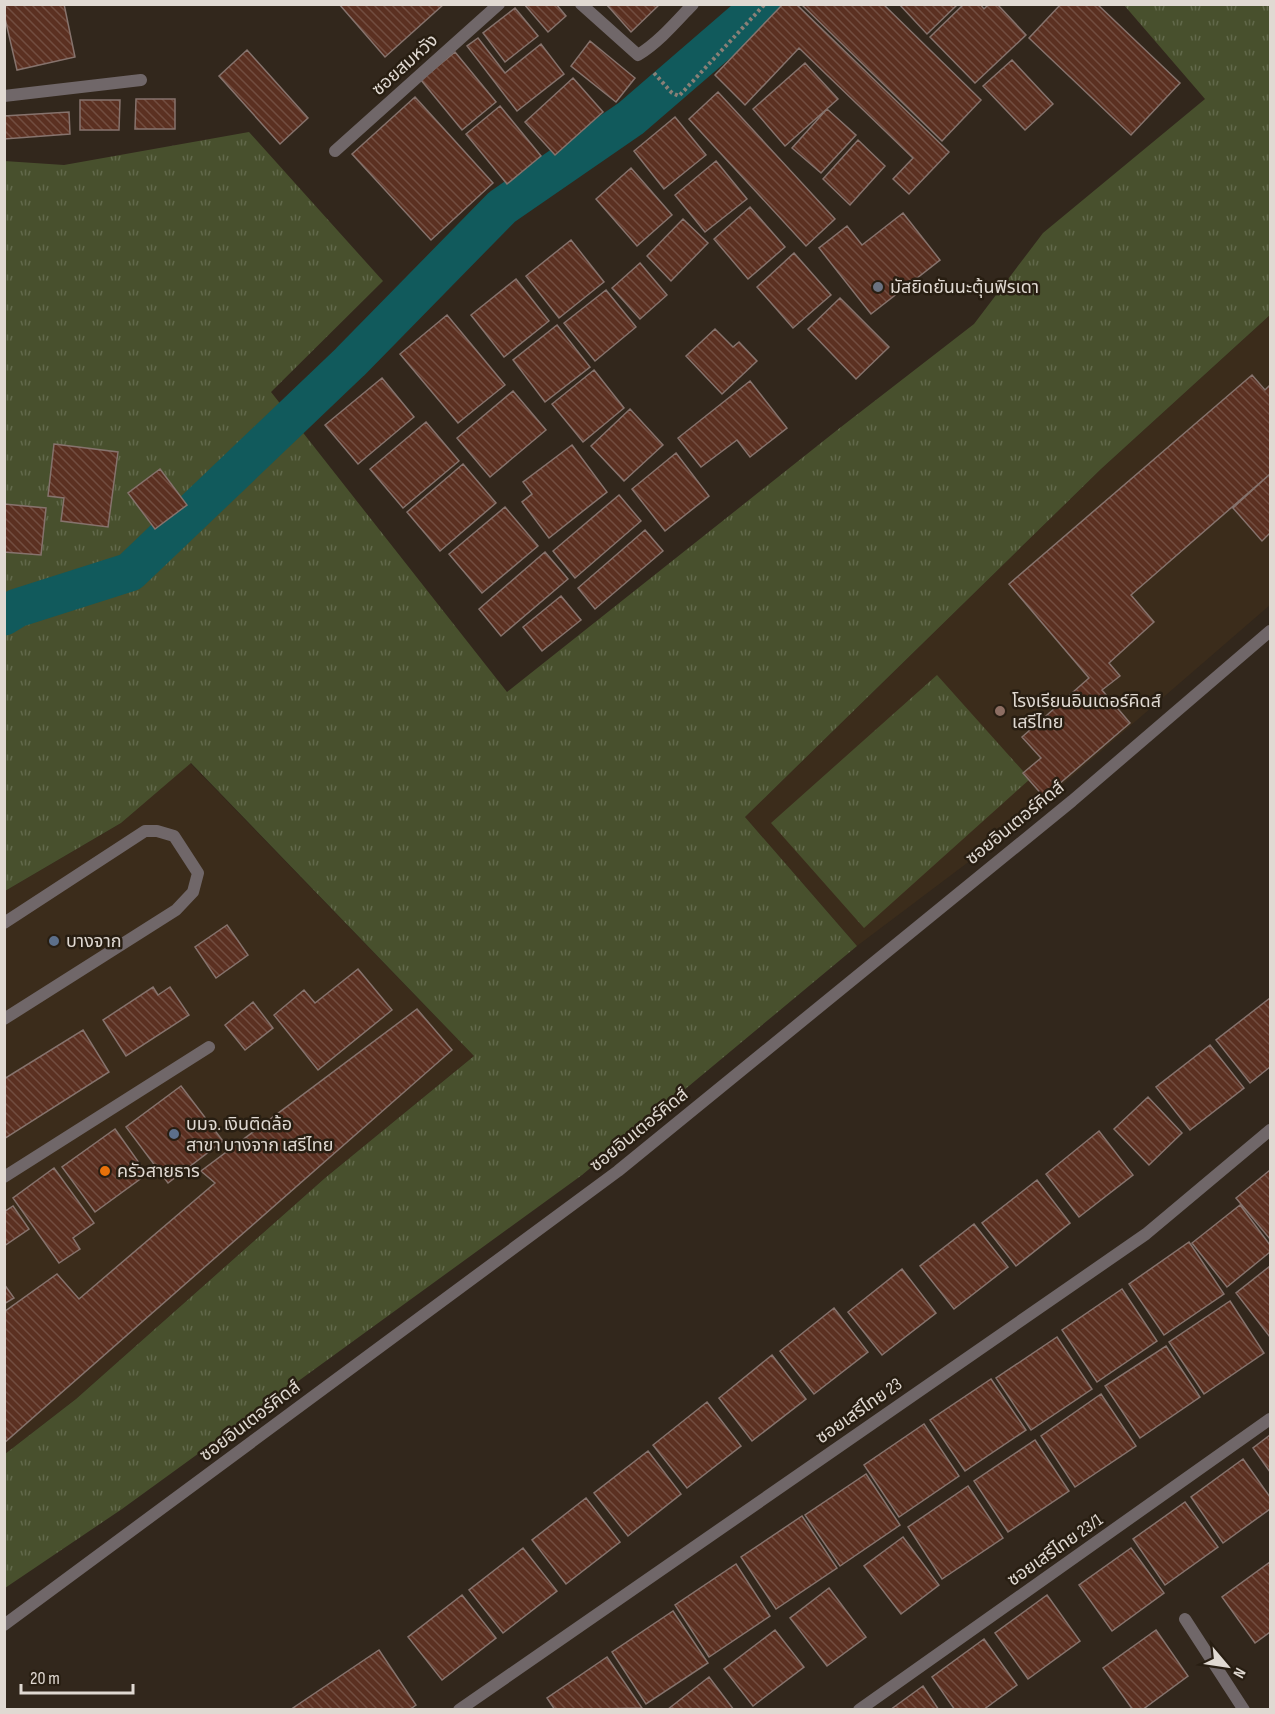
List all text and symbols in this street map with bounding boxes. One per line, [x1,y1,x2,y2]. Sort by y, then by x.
street label: ซอยสมหวัง [368,30,442,100]
place label: มัสยิดยันนะตุ้นฟิรเดา [890,277,1039,298]
marker: มัสยิดยันนะตุ้นฟิรเดา [871,280,885,294]
place label: โรงเรียนอินเตอร์คิดส์ เสรีไทย [1012,691,1161,733]
marker: โรงเรียนอินเตอร์คิดส์ เสรีไทย [993,704,1007,718]
street label: ซอยอินเตอร์คิดส์ [962,777,1069,869]
place label: บางจาก [66,931,122,952]
marker: บางจาก [47,934,61,948]
street label: ซอยอินเตอร์คิดส์ [586,1084,693,1176]
place label: บมจ. เงินติดล้อ สาขา บางจาก เสรีไทย [186,1114,333,1156]
marker: บมจ. เงินติดล้อ สาขา บางจาก เสรีไทย [167,1127,181,1141]
place label: ครัวสายธาร [117,1161,200,1182]
marker: ครัวสายธาร [98,1164,112,1178]
street label: ซอยเสรีไทย 23 [812,1374,906,1448]
street label: ซอยอินเตอร์คิดส์ [196,1376,305,1466]
street label: ซอยเสรีไทย 23/1 [1003,1509,1107,1591]
north arrow [1197,1636,1257,1696]
scale bar [21,1657,134,1695]
text: N [1228,1664,1249,1681]
text: 20 m [30,1668,60,1689]

